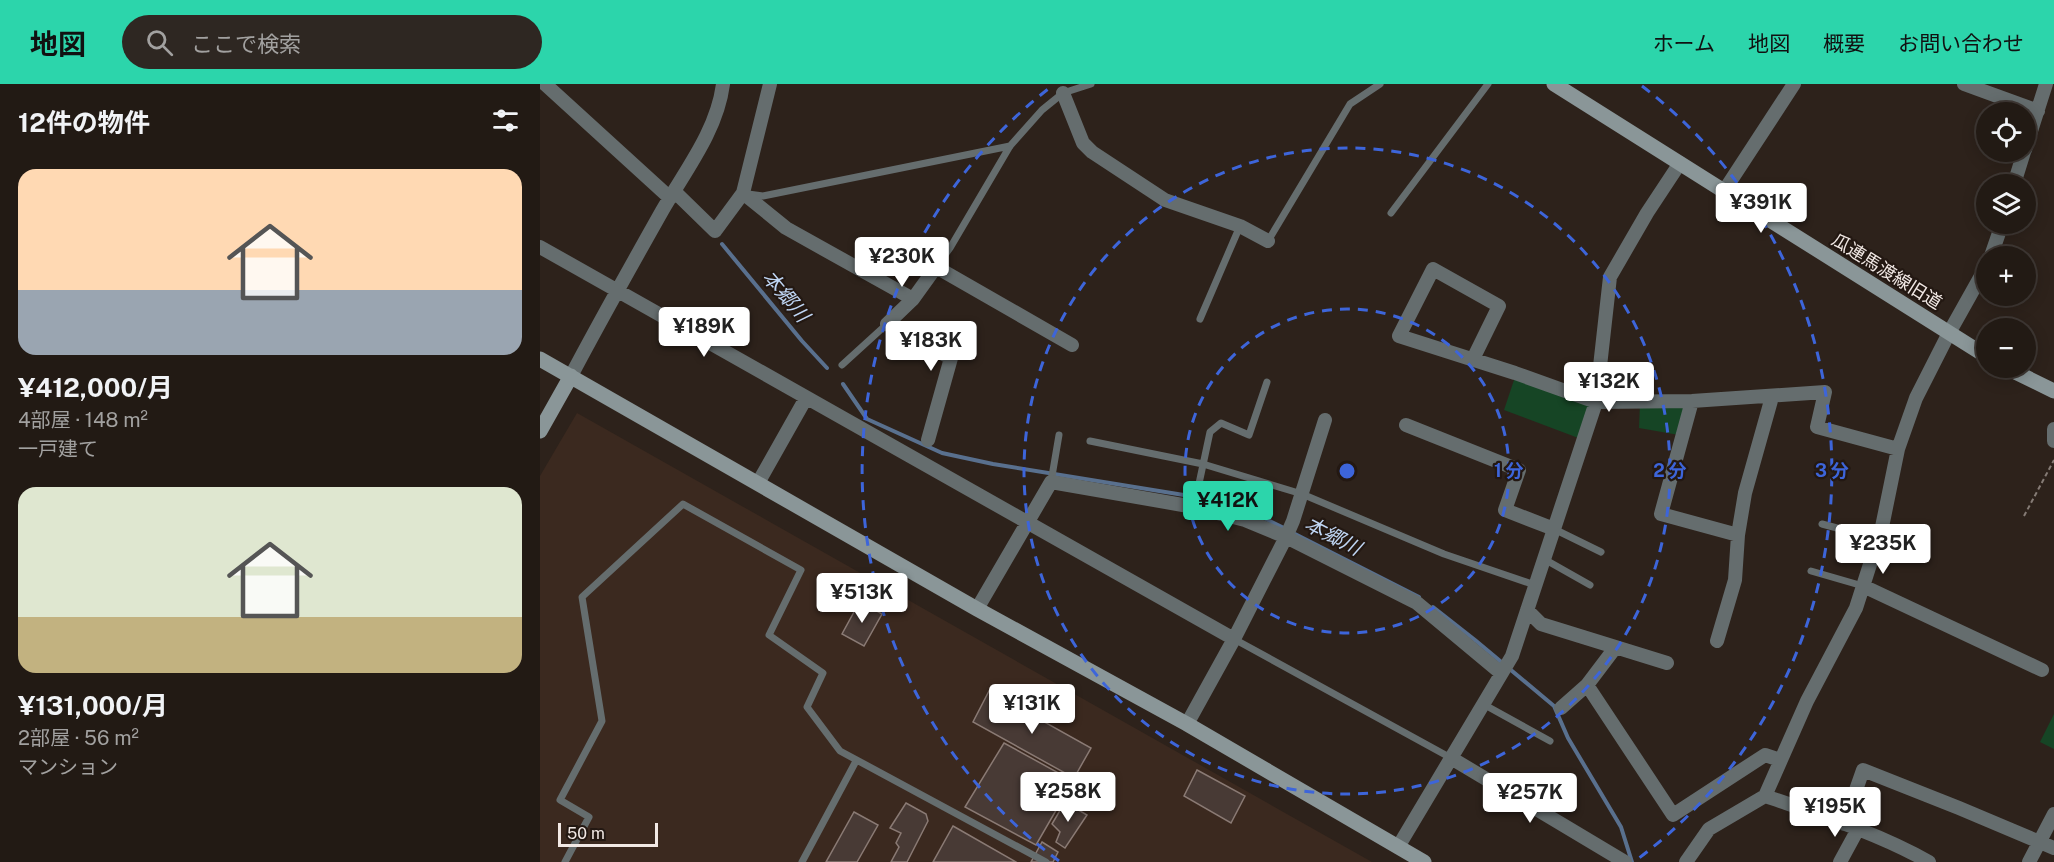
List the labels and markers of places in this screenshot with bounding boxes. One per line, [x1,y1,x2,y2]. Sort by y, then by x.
pin: ¥391K [1719,183,1803,234]
pin: ¥230K [860,237,944,288]
pin: ¥189K [662,307,746,358]
pin: ¥183K [889,321,973,372]
pin: ¥132K [1567,362,1651,413]
centre of rings [1337,461,1357,481]
pin: ¥412K [1186,481,1270,532]
pin: ¥235K [1841,524,1925,575]
pin: ¥513K [820,573,904,624]
pin: ¥131K [990,684,1074,735]
pin: ¥258K [1026,772,1110,823]
pin: ¥257K [1488,773,1572,824]
pin: ¥195K [1793,787,1877,838]

